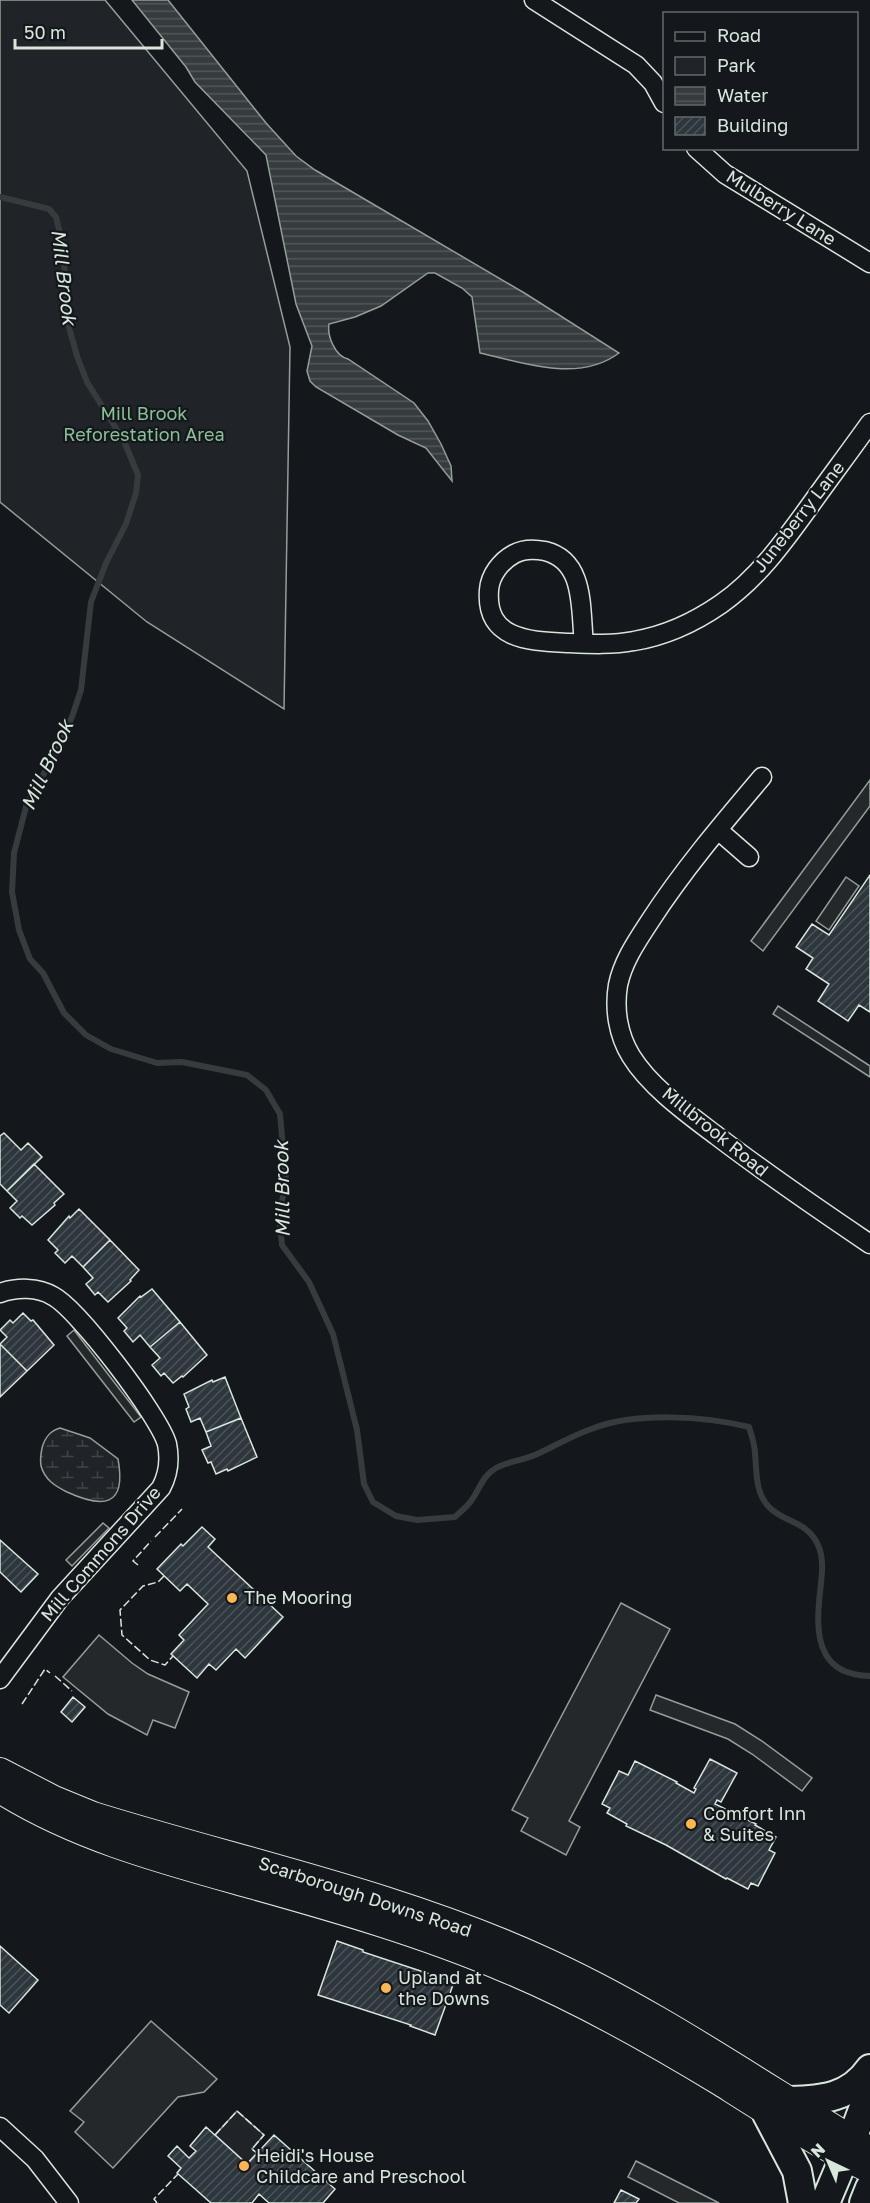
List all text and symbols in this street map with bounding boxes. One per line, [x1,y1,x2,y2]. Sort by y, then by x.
scale bar [15,12,162,50]
legend [663,12,858,150]
text: 50 m [24,21,66,43]
text: Road [717,24,761,46]
text: Park [717,54,756,76]
text: Water [717,84,768,106]
text: Building [717,114,788,136]
street label: Mulberry Lane [723,165,840,250]
water label: Mill Brook [47,227,83,329]
park label: Mill Brook Reforestation Area [63,402,225,445]
street label: Juneberry Lane [748,456,848,576]
water label: Mill Brook [15,713,79,813]
street label: Millbrook Road [658,1082,773,1181]
water label: Mill Brook [268,1138,294,1238]
street label: Mill Commons Drive [36,1481,165,1625]
place label: The Mooring [244,1586,352,1608]
marker: The Mooring [225,1591,239,1605]
place label: Comfort Inn & Suites [703,1802,806,1845]
marker: Comfort Inn & Suites [684,1817,698,1831]
street label: Scarborough Downs Road [256,1851,475,1941]
place label: Upland at the Downs [398,1966,490,2009]
marker: Upland at the Downs [379,1981,393,1995]
north arrow [798,2131,858,2191]
text: N [806,2139,829,2162]
place label: Heidi's House Childcare and Preschool [256,2144,466,2187]
marker: Heidi's House Childcare and Preschool [237,2159,251,2173]

